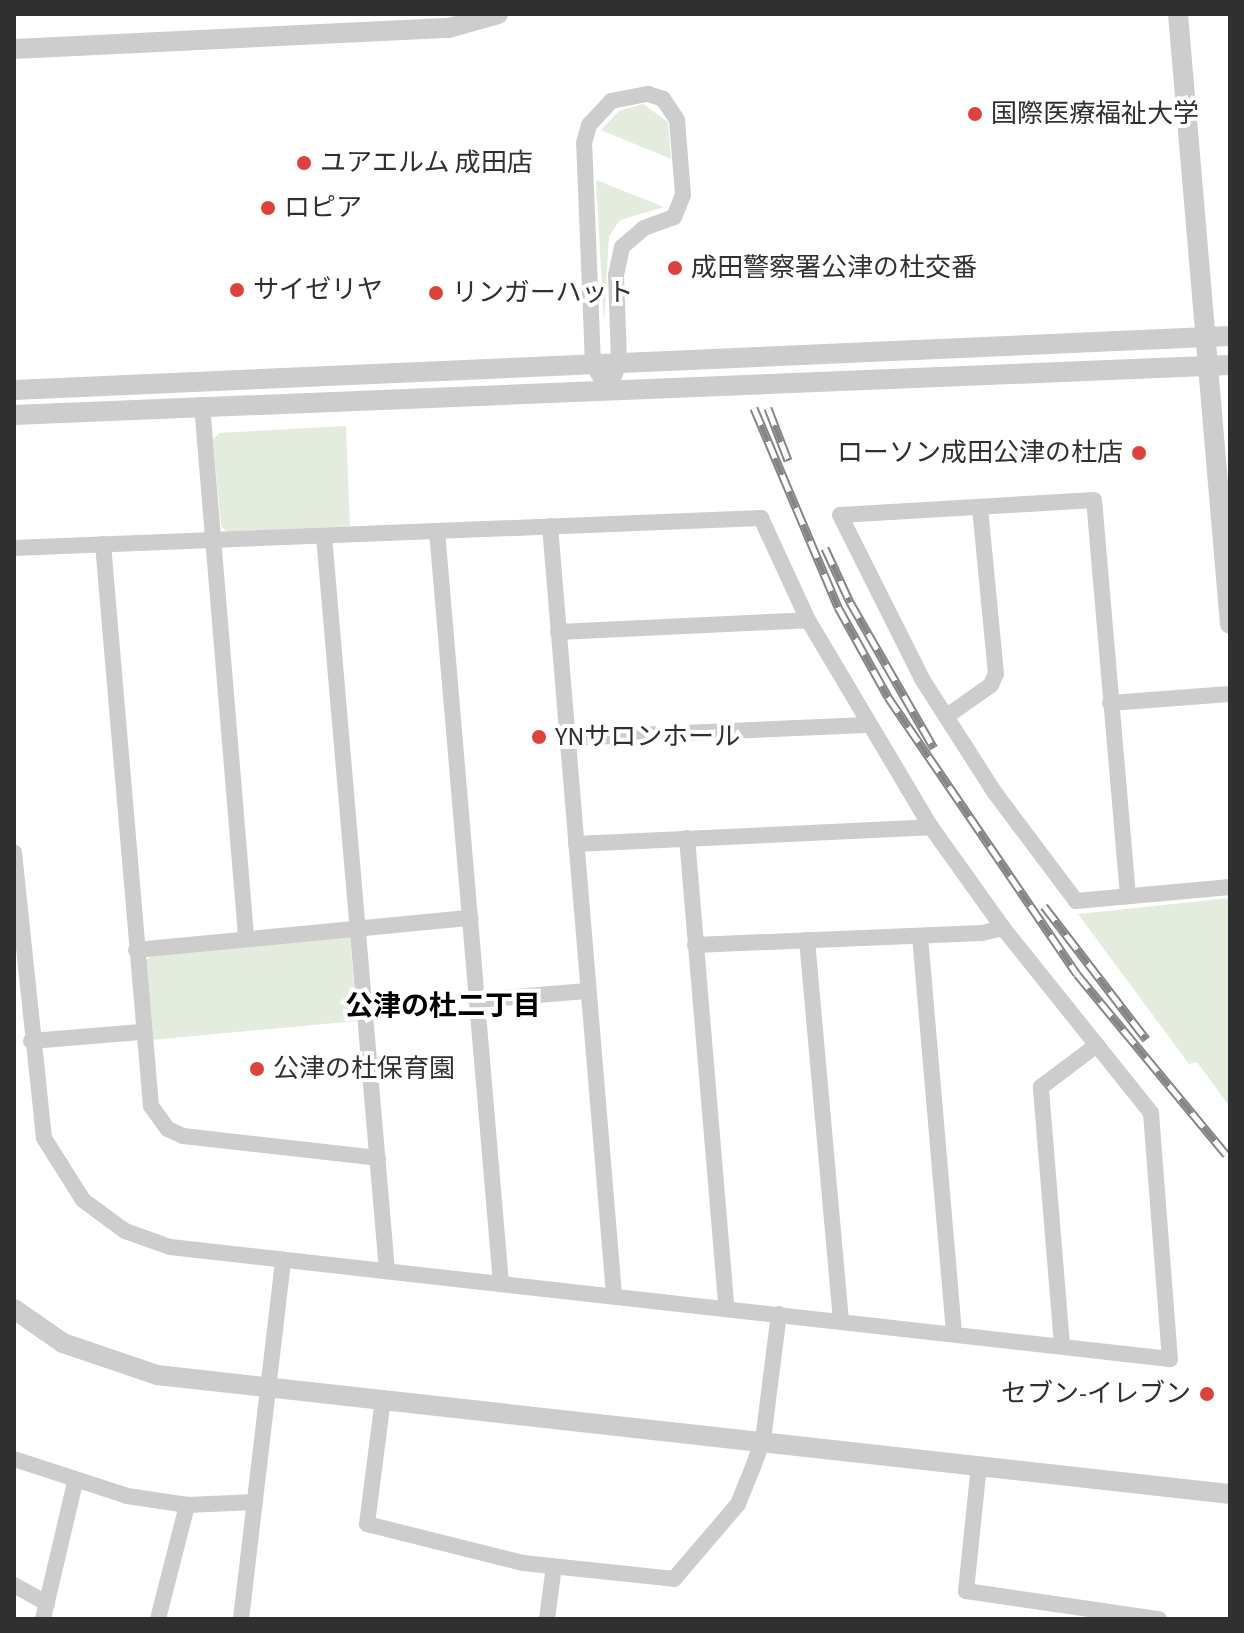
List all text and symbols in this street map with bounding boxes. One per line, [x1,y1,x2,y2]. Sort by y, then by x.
place label: 国際医療福祉大学 [991,98,1199,130]
marker: 国際医療福祉大学 [966,105,984,123]
place label: ユアエルム 成田店 [320,147,533,179]
marker: ユアエルム 成田店 [295,154,313,172]
place label: ロピア [284,192,362,224]
marker: ロピア [259,199,277,217]
place label: 成田警察署公津の杜交番 [691,252,977,284]
marker: 成田警察署公津の杜交番 [666,259,684,277]
place label: サイゼリヤ [253,274,383,306]
place label: リンガーハット [452,277,634,309]
marker: サイゼリヤ [228,281,246,299]
marker: リンガーハット [427,284,445,302]
place label: ローソン成田公津の杜店 [837,437,1123,469]
marker: ローソン成田公津の杜店 [1130,444,1148,462]
place label: YNサロンホール [555,721,740,753]
marker: YNサロンホール [530,728,548,746]
district label: 公津の杜二丁目 [345,989,541,1023]
place label: 公津の杜保育園 [273,1053,455,1085]
marker: 公津の杜保育園 [248,1060,266,1078]
place label: セブン-イレブン [1001,1378,1191,1410]
marker: セブン-イレブン [1198,1385,1216,1403]

